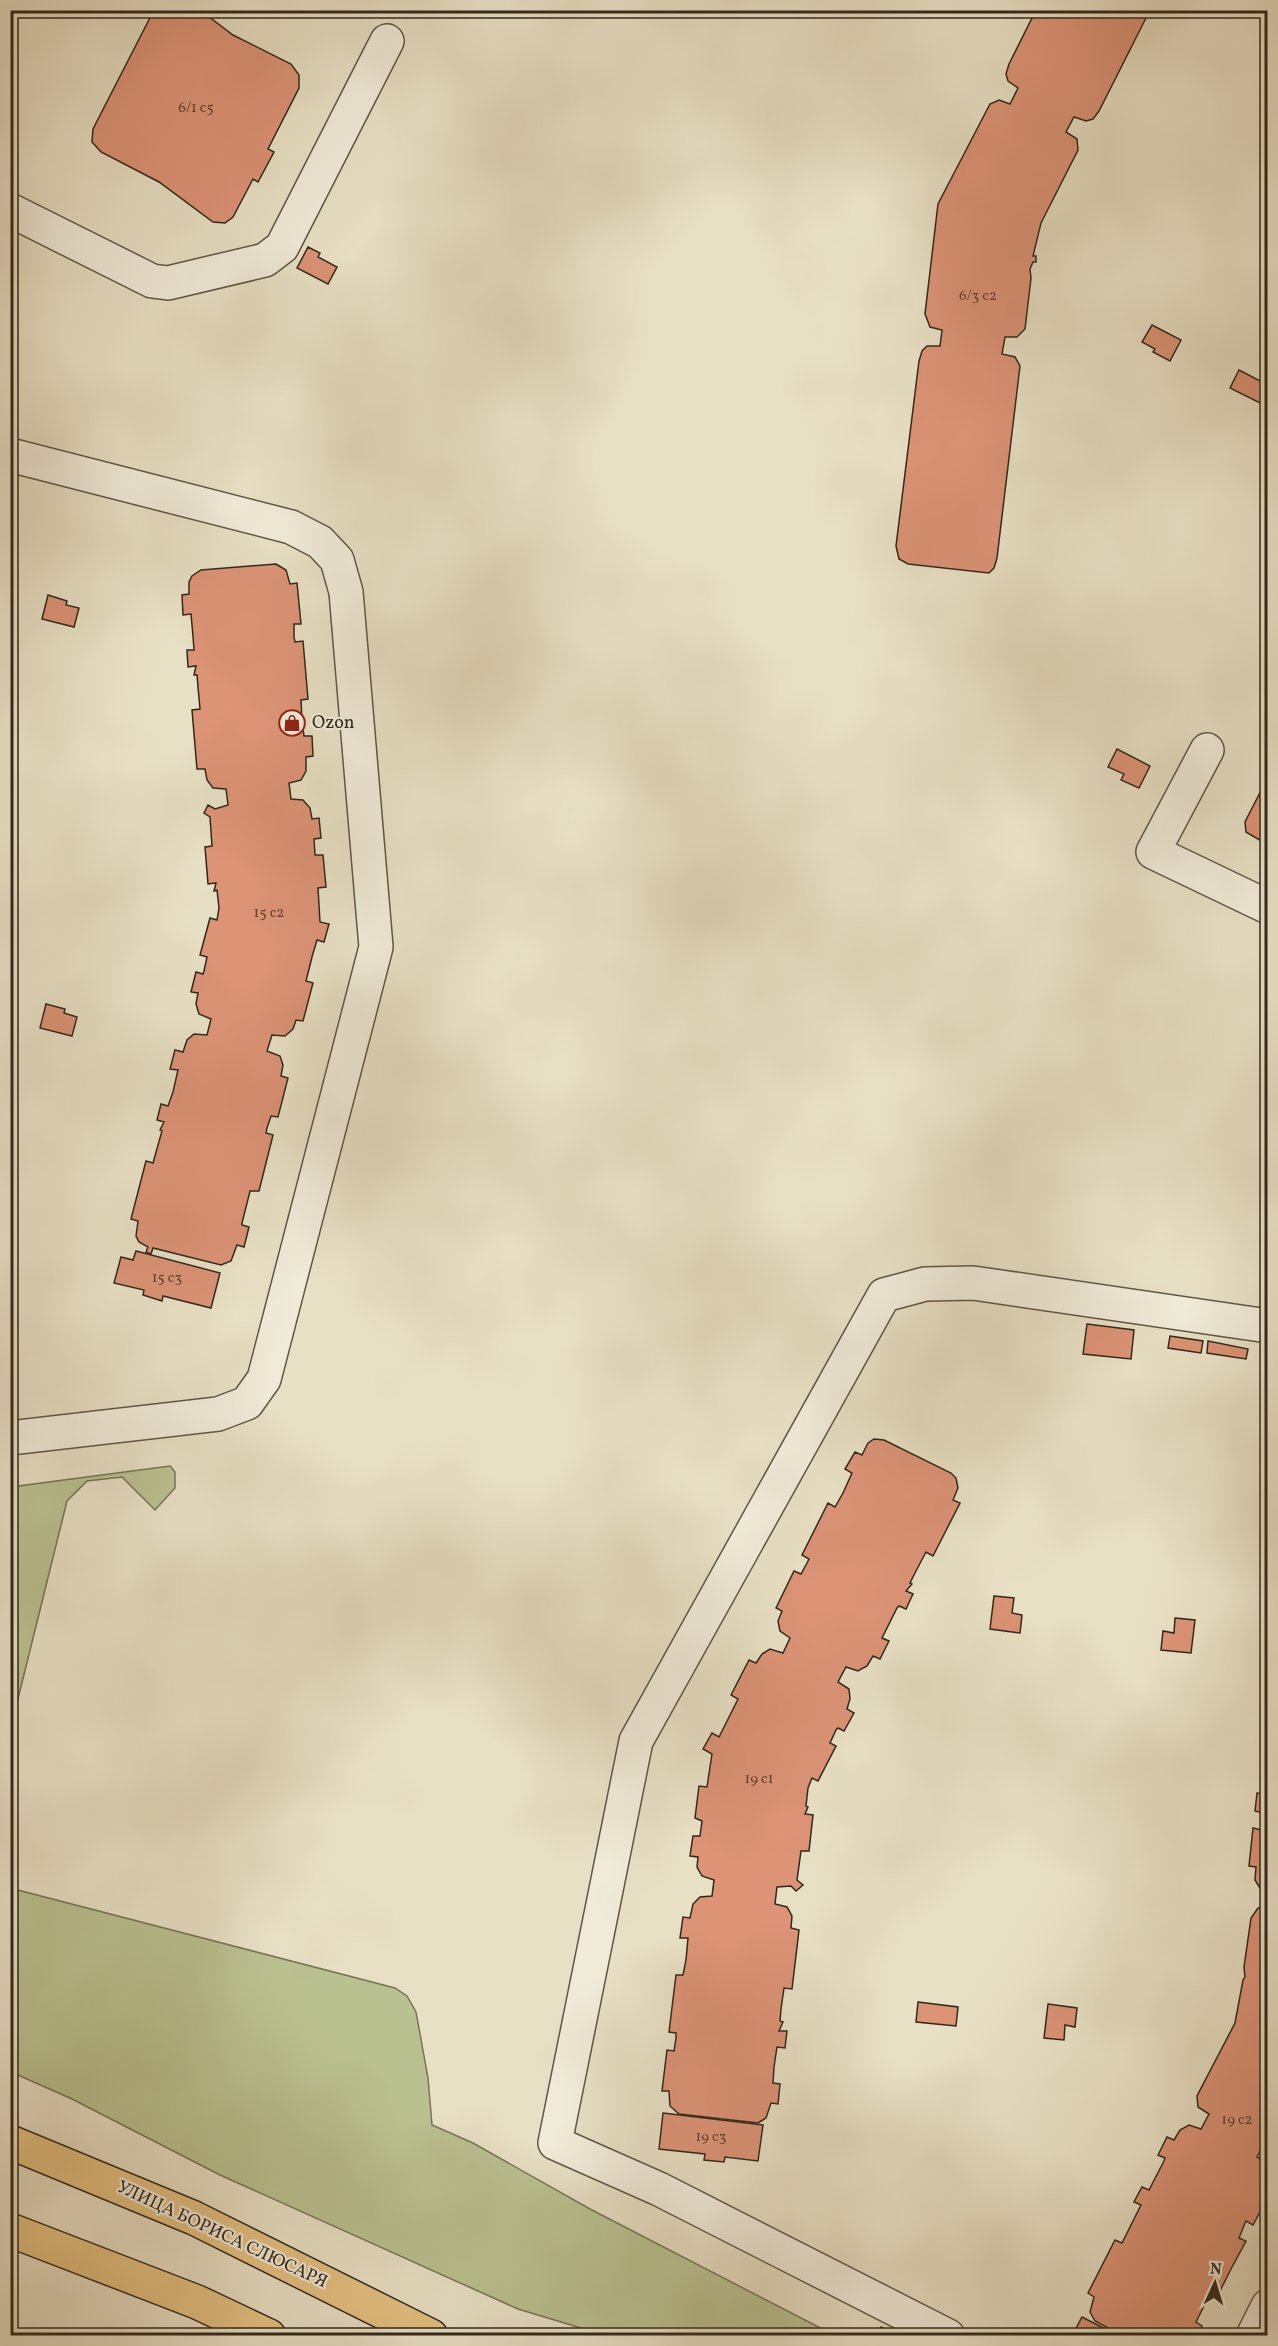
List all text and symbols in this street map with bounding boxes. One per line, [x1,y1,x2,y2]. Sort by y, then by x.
house number: 6/1 с5 [178,98,214,119]
house number: 6/3 с2 [959,286,997,307]
shop icon: Ozon [277,708,307,738]
place label: Ozon [312,711,355,736]
house number: 15 с2 [254,903,284,924]
house number: 15 с3 [152,1268,182,1289]
house number: 19 с1 [744,1769,774,1790]
house number: 19 с2 [1221,2110,1253,2131]
house number: 19 с3 [695,2127,727,2148]
street label: УЛИЦА БОРИСА СЛЮСАРЯ [113,2175,331,2295]
north arrow [1185,2253,1245,2313]
text: N [1209,2259,1223,2281]

